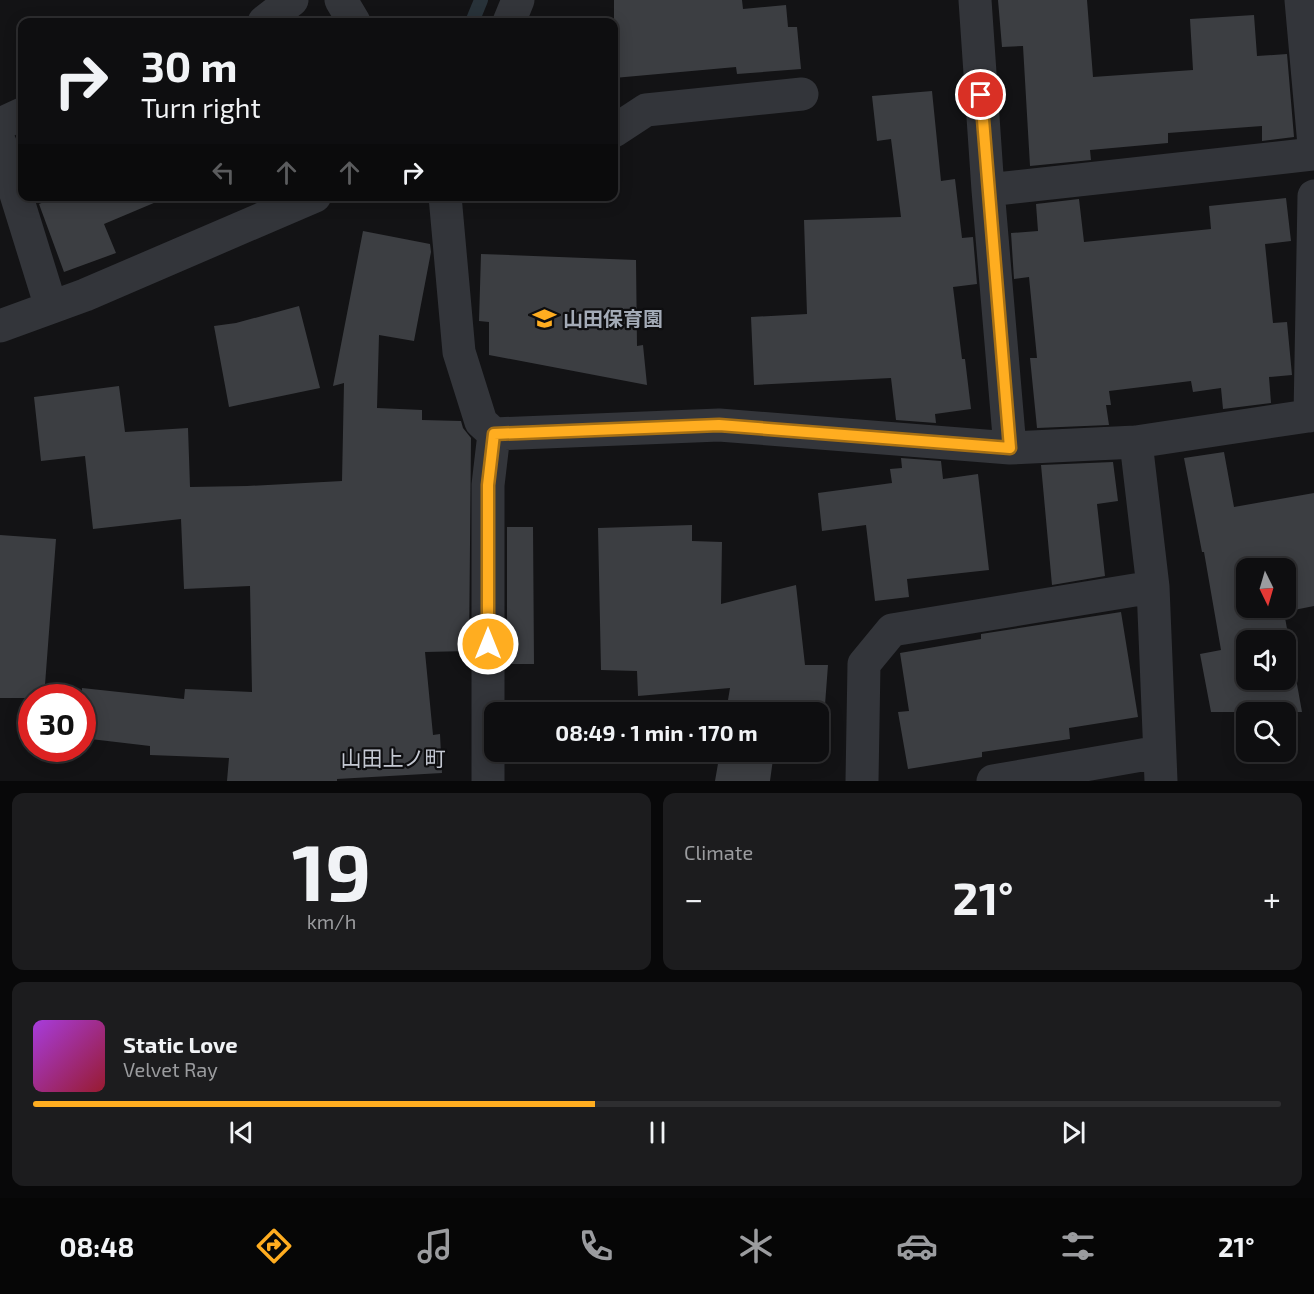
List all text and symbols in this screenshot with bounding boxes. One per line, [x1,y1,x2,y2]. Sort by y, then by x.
text: 30 m [141,40,237,90]
icon: right [42,42,120,120]
pin [955,69,1006,120]
icon: arrive [964,78,997,111]
text: Turn right [141,91,261,123]
icon: left [207,156,240,189]
icon: ahead [270,156,303,189]
icon: ahead [333,156,366,189]
icon: right [396,156,429,189]
school or university icon: 山田保育園 [532,305,558,331]
place label: 山田保育園 [563,306,663,330]
north arrow [1236,558,1296,618]
map controls [1236,558,1296,762]
position arrow [456,612,520,676]
button: sound [1236,630,1296,690]
speed limit sign: 30 [18,684,96,762]
button: search [1236,702,1296,762]
text: 08:49 · 1 min · 170 m [555,719,758,745]
district label: 山田上ノ町 [341,745,446,770]
text: 19 [292,823,371,917]
text: Climate [684,840,753,864]
text: 21° [953,870,1014,924]
text: − [684,878,703,918]
text: + [1263,878,1281,918]
text: km/h [307,909,356,933]
text: Static Love [123,1031,238,1057]
text: Velvet Ray [123,1057,218,1081]
icon: previous [225,1116,258,1149]
icon: pause [641,1116,674,1149]
icon: next [1057,1116,1090,1149]
icon: directions [253,1225,295,1267]
icon: music [414,1225,456,1267]
icon: phone [575,1225,617,1267]
icon: climate [735,1225,777,1267]
icon: car [896,1225,938,1267]
icon: filters [1057,1225,1099,1267]
text: 08:48 [59,1230,134,1262]
text: 21° [1218,1230,1255,1262]

